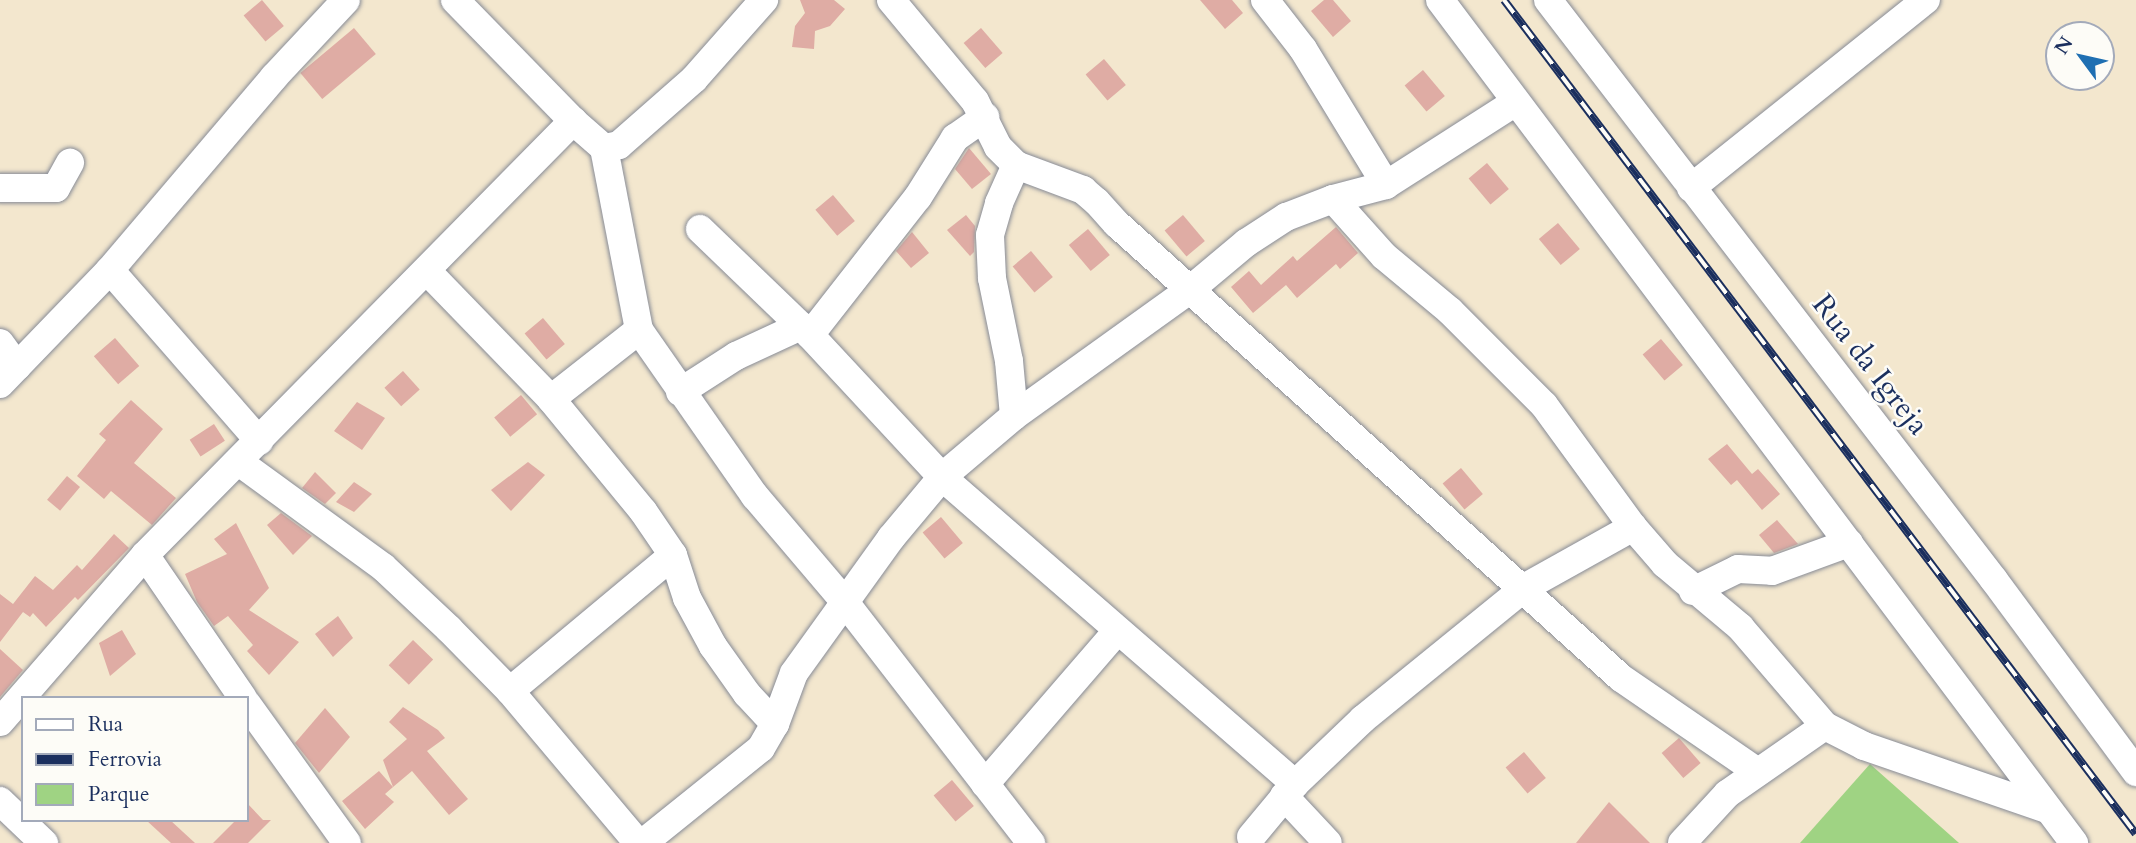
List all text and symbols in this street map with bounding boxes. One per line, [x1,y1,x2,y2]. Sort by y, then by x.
north arrow [2045,21,2115,91]
text: N [2049,32,2079,60]
street label: Rua da Igreja [1804,288,1936,442]
legend [21,696,248,822]
text: Rua [88,710,123,739]
text: Ferrovia [88,745,162,774]
text: Parque [88,780,149,809]

